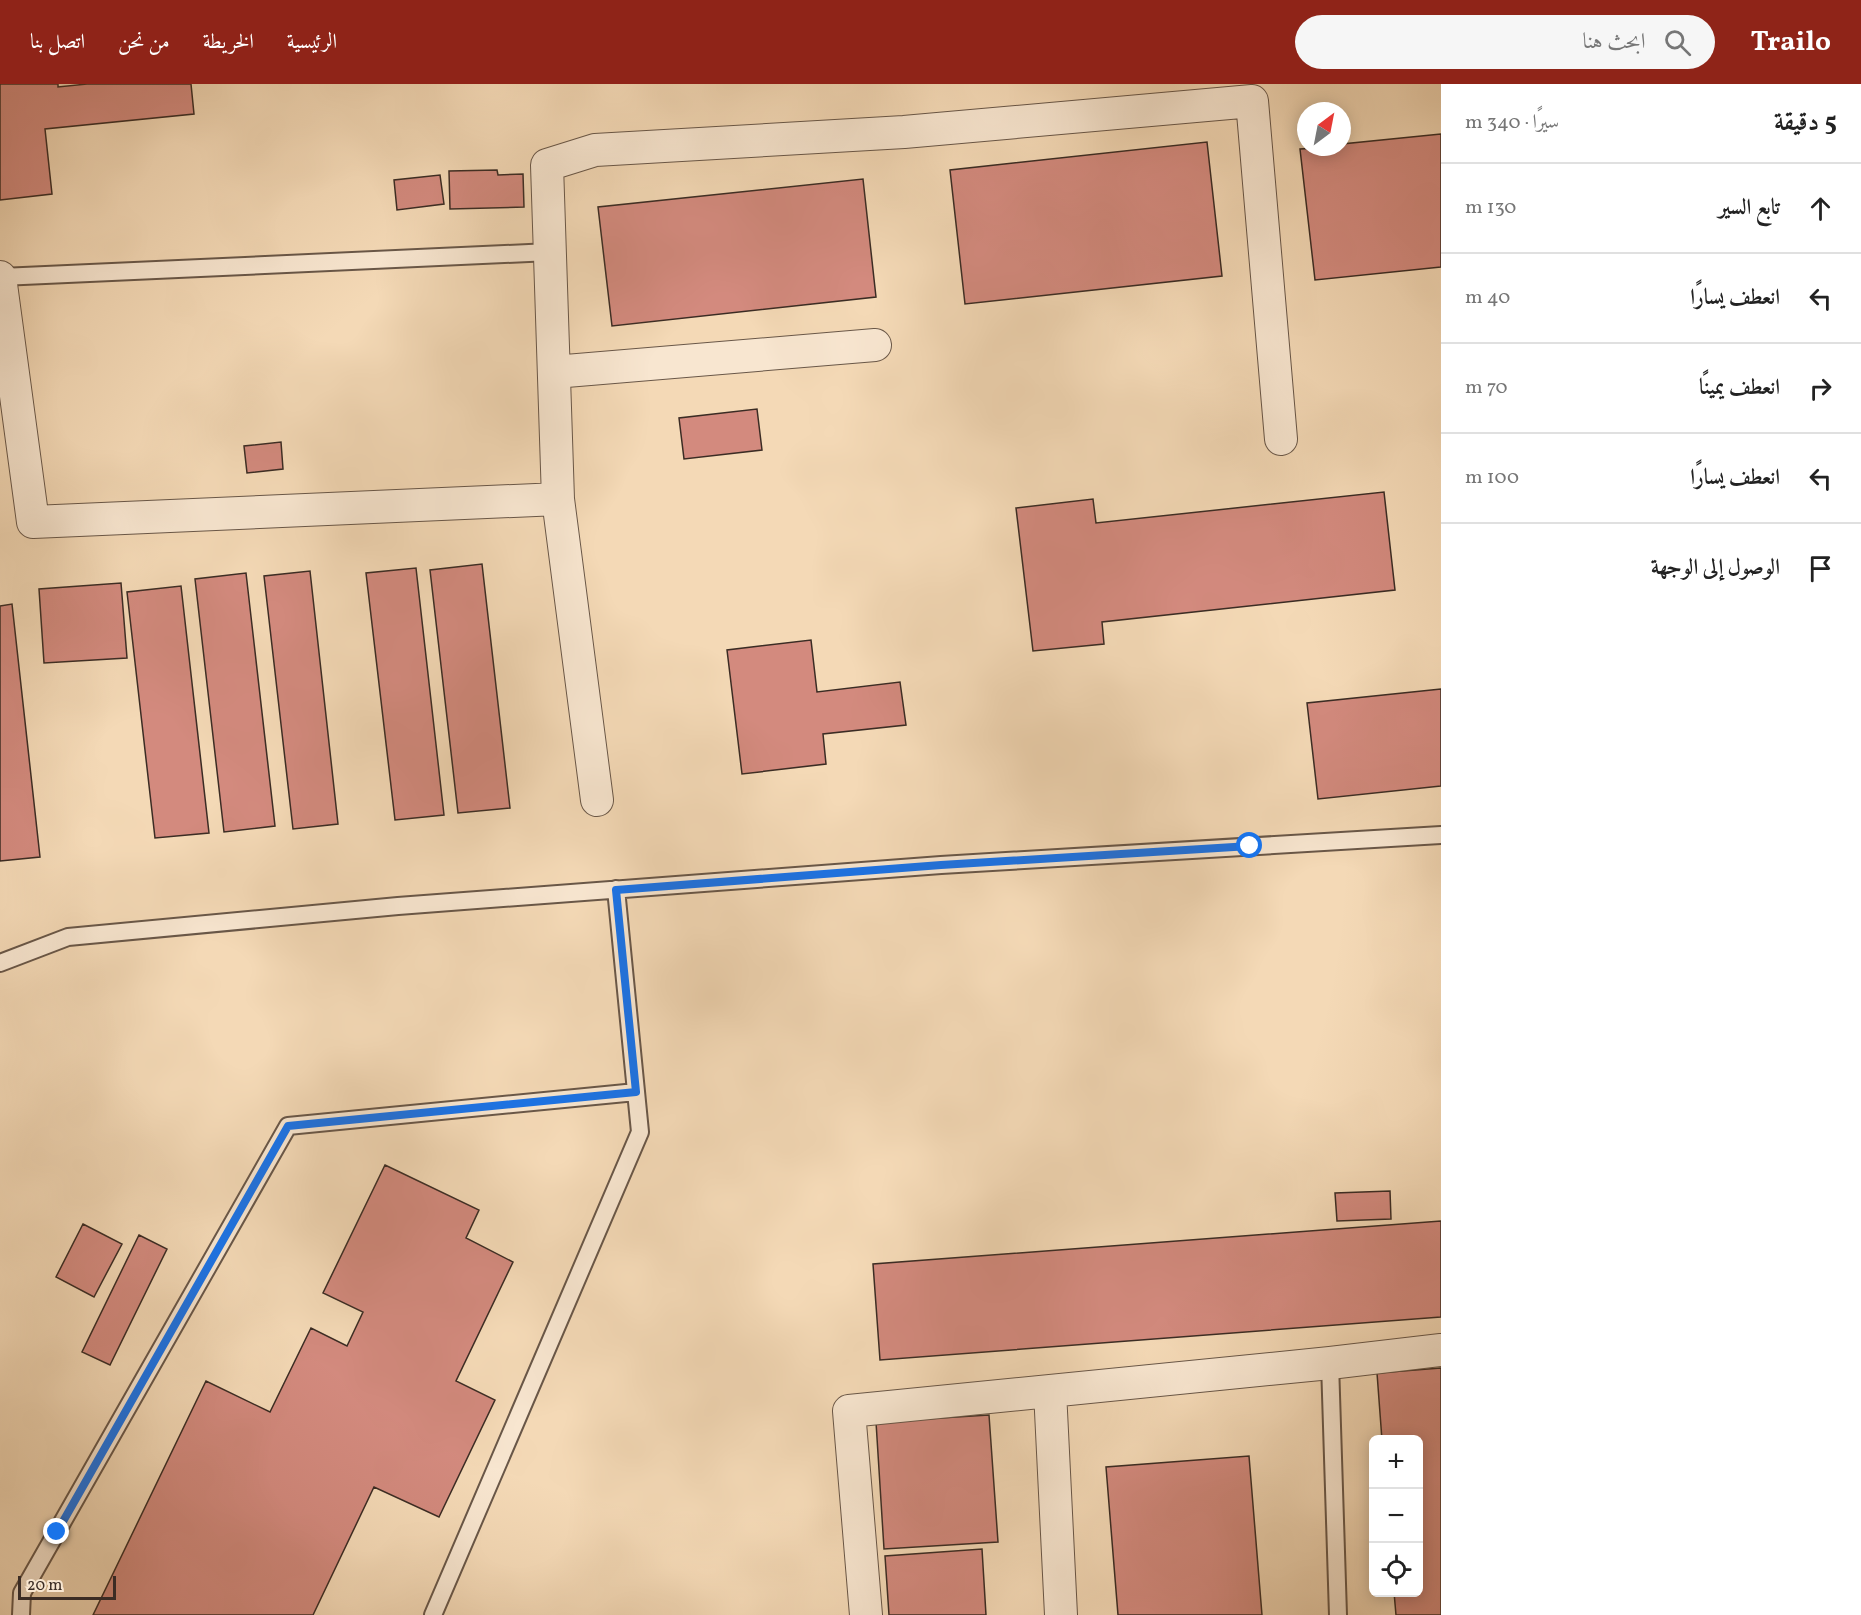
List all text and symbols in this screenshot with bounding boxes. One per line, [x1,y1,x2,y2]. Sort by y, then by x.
search box [1295,15,1715,69]
text: Trailo [1751,23,1831,62]
icon: search [1661,26,1694,59]
text: ابحث هنا [1582,27,1646,58]
text: اتصل بنا [30,28,85,57]
text: من نحن [118,28,170,57]
text: الخريطة [203,28,254,57]
text: الرئيسية [287,28,337,57]
north arrow [1297,102,1351,156]
text: 5 دقيقة [1774,105,1837,141]
text: سيرًا · 340 m [1465,109,1559,137]
icon: ahead [1804,192,1837,225]
text: تابع السير [1718,193,1780,224]
text: 130 m [1465,194,1516,222]
icon: left [1804,282,1837,315]
text: انعطف يسارًا [1690,283,1780,314]
text: 40 m [1465,284,1510,312]
icon: right [1804,372,1837,405]
text: انعطف يمينًا [1699,373,1780,404]
text: 70 m [1465,374,1508,402]
icon: left [1804,462,1837,495]
text: انعطف يسارًا [1690,463,1780,494]
text: 100 m [1465,464,1519,492]
icon: arrive [1804,552,1837,585]
text: الوصول إلى الوجهة [1651,553,1780,584]
route start [1236,832,1262,858]
map controls [1369,1435,1423,1597]
button: + [1369,1435,1423,1489]
button: − [1369,1489,1423,1543]
route end [43,1518,69,1544]
button: locate [1369,1543,1423,1597]
scale bar [18,1573,116,1600]
text: 20 m [27,1575,62,1597]

